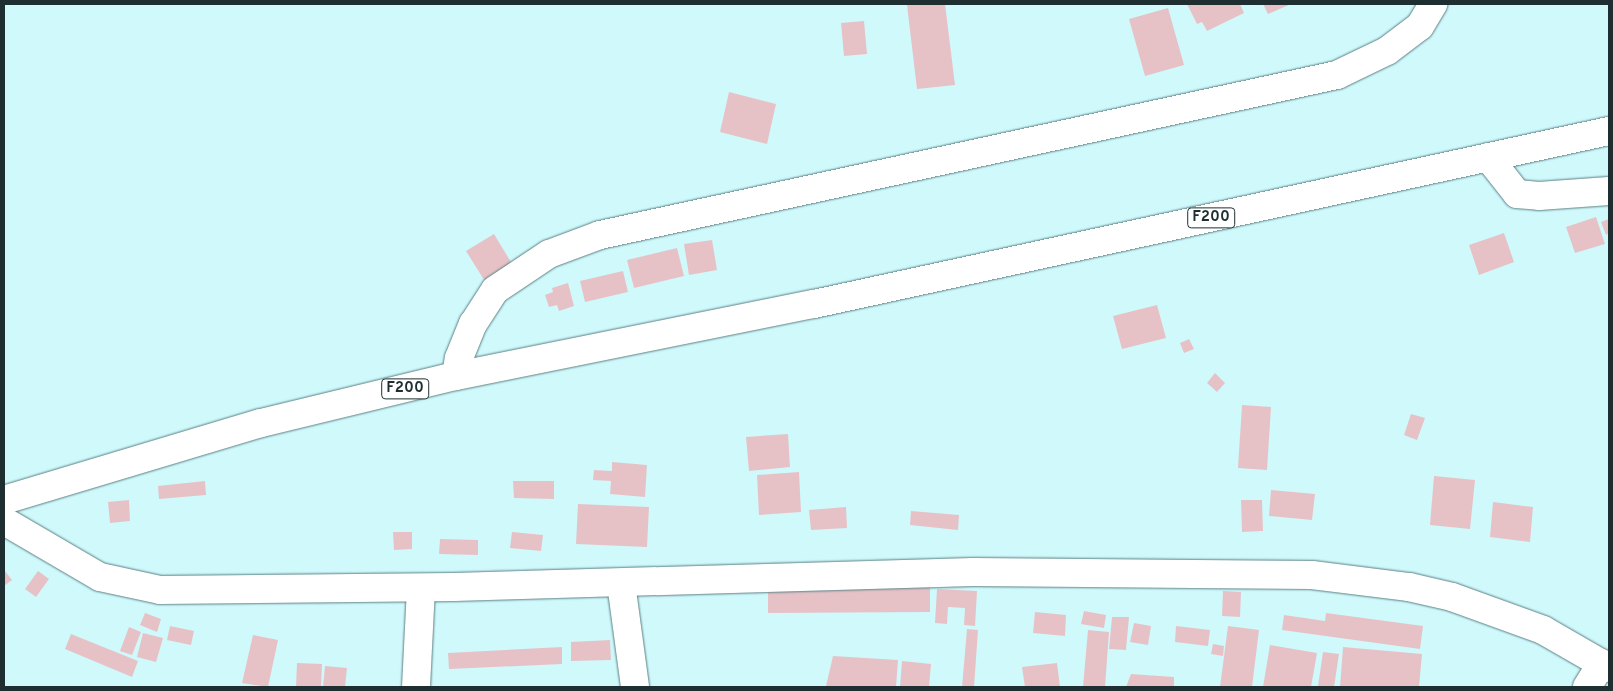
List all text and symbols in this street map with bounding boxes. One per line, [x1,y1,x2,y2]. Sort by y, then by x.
road number: F200 [1186,206,1236,230]
road number: F200 [380,376,430,402]

